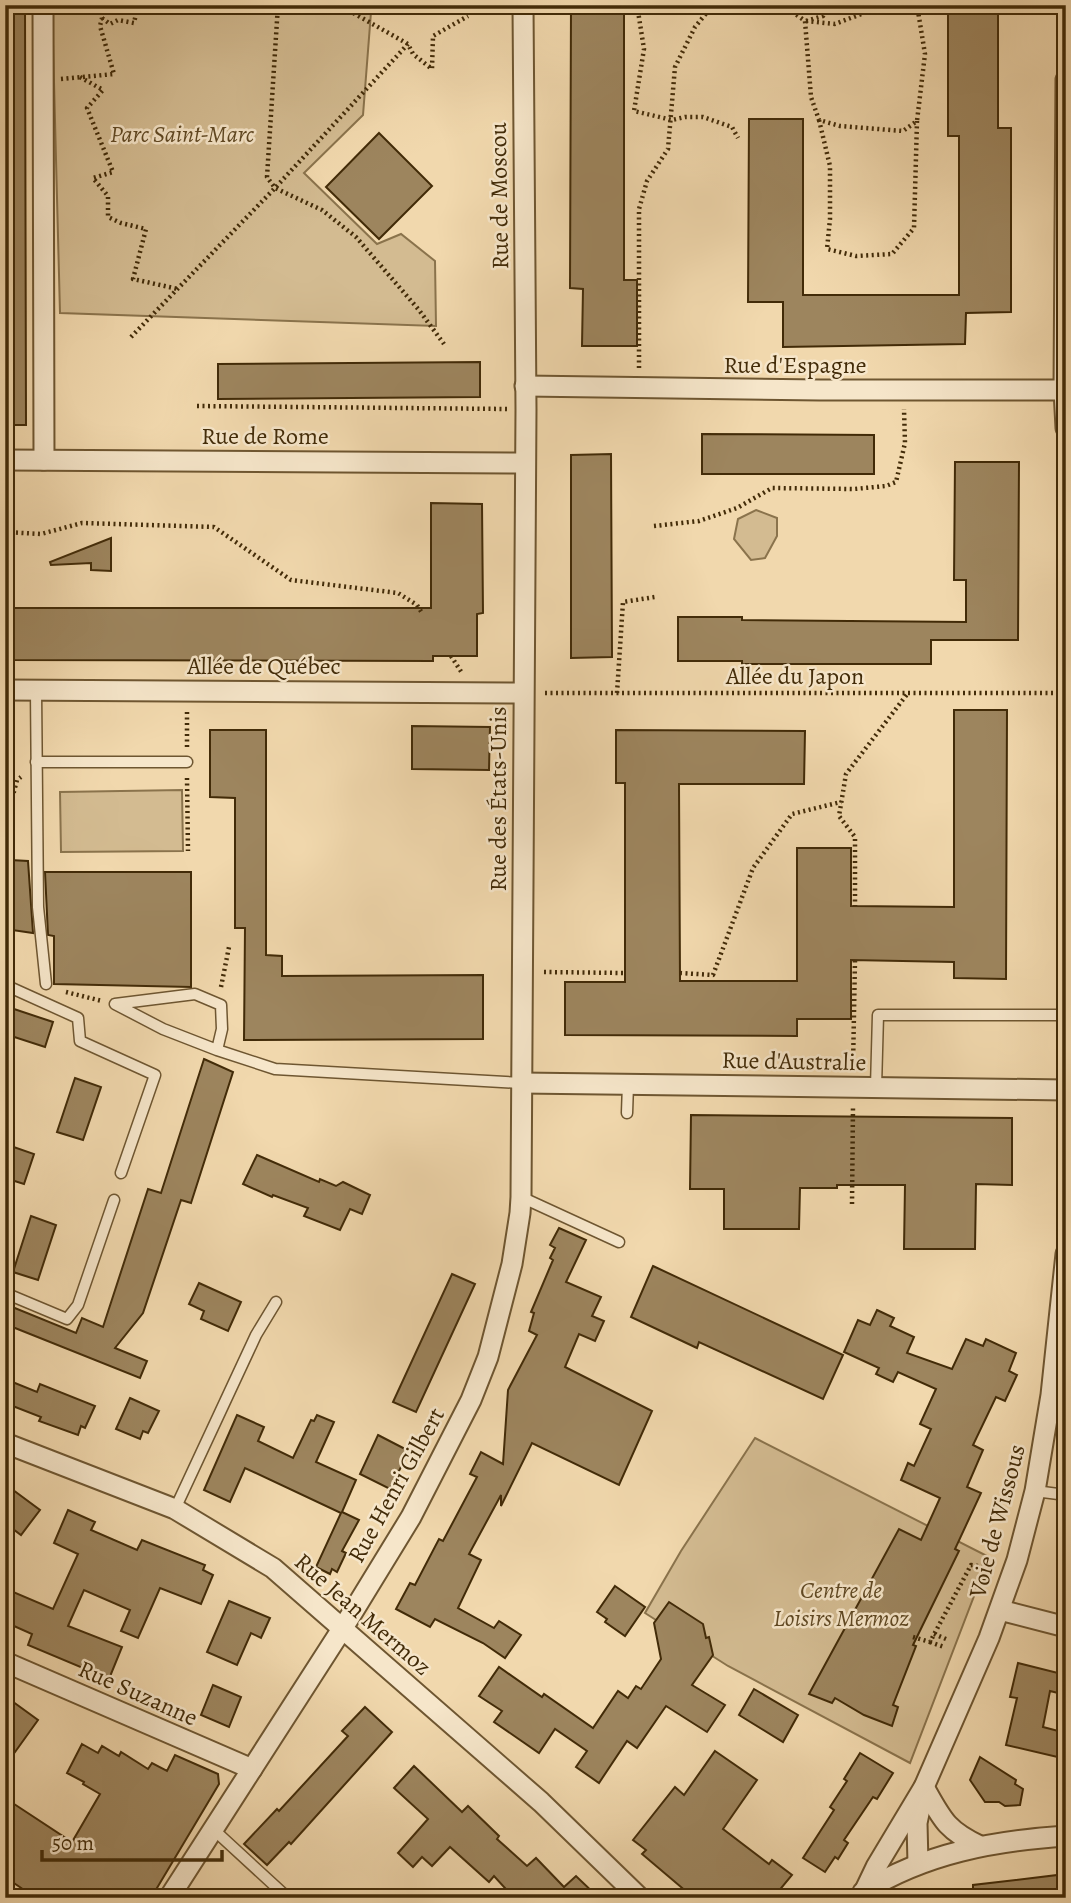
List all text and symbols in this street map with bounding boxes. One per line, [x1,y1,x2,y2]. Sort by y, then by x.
park label: Parc Saint-Marc [110,118,255,150]
street label: Rue de Moscou [482,122,516,270]
street label: Rue d'Espagne [723,349,867,381]
street label: Rue de Rome [201,420,329,452]
street label: Allée de Québec [186,650,341,682]
street label: Allée du Japon [725,660,864,692]
street label: Rue des États-Unis [482,706,514,892]
street label: Rue d'Australie [721,1044,867,1078]
street label: Rue Henri Gilbert [340,1402,452,1568]
street label: Voie de Wissous [961,1441,1033,1602]
street label: Rue Jean Mermoz [288,1546,438,1682]
park label: Centre de Loisirs Mermoz [773,1574,909,1634]
street label: Rue Suzanne [73,1652,203,1734]
scale bar [42,1819,222,1863]
text: 50 m [52,1829,94,1857]

